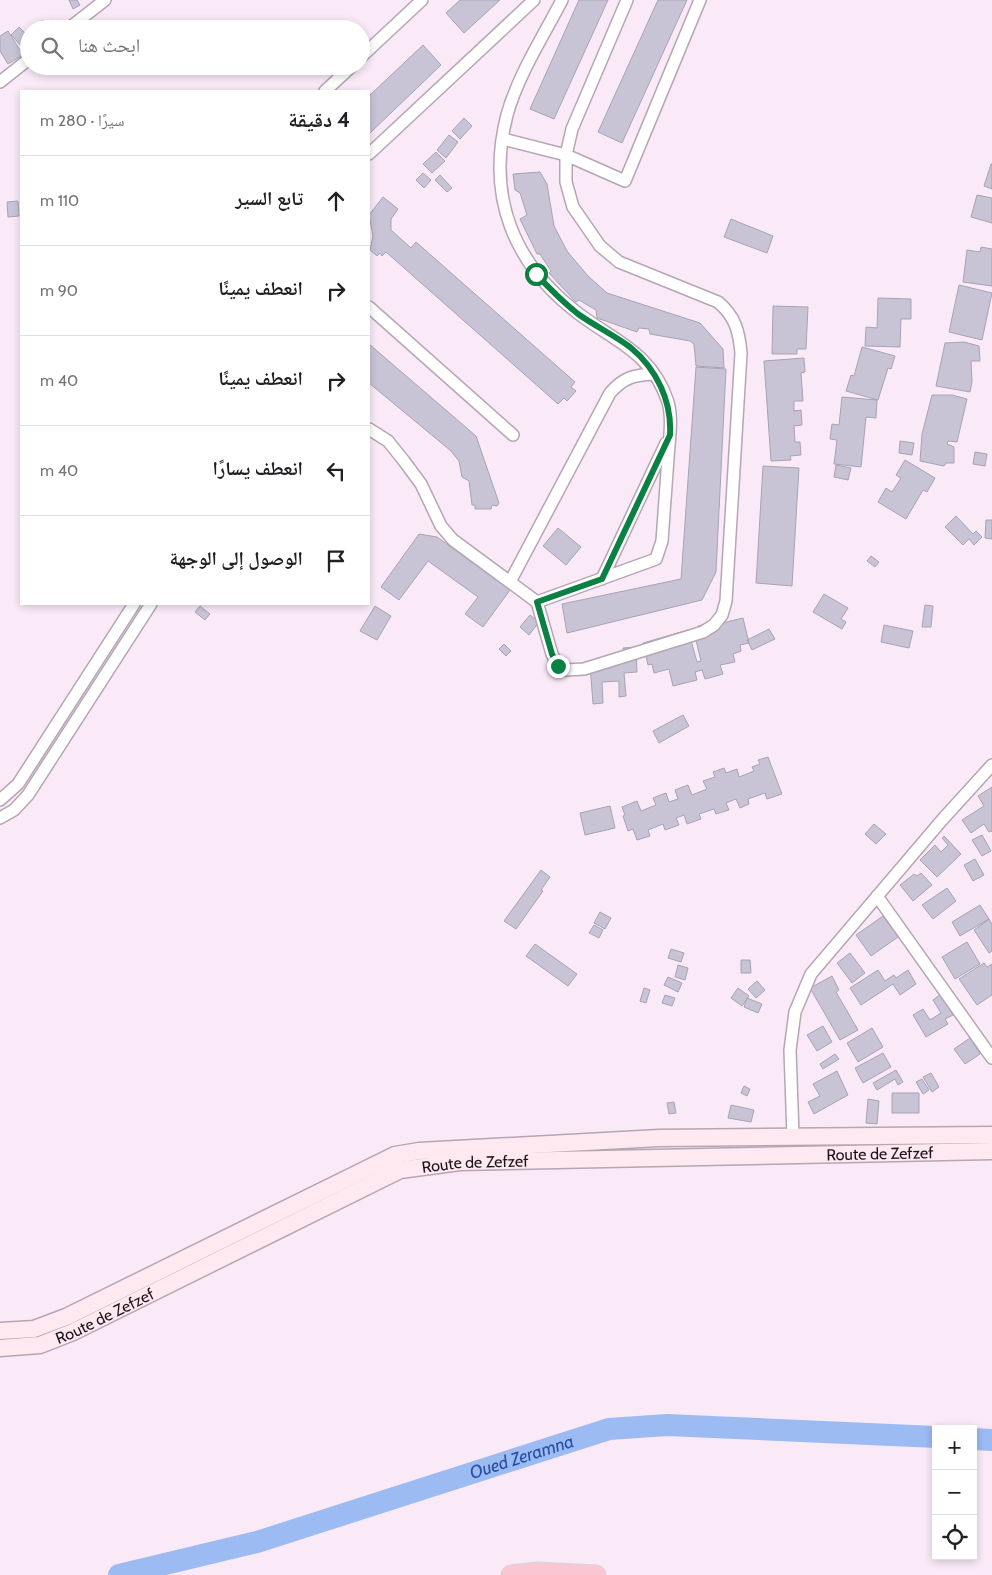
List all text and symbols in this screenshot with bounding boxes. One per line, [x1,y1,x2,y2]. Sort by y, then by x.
search box [20,20,370,75]
icon: search [38,34,66,62]
text: ابحث هنا [78,34,140,57]
text: 4 دقيقة [288,107,350,132]
text: سيرًا · 280 m [40,111,124,130]
text: تابع السير [235,187,303,210]
icon: ahead [322,187,350,215]
text: 110 m [40,191,79,210]
route start [525,263,548,286]
text: انعطف يمينًا [218,277,303,300]
icon: right [322,277,350,305]
text: 90 m [40,281,78,300]
text: انعطف يمينًا [218,367,303,390]
icon: right [322,367,350,395]
text: 40 m [40,371,78,390]
text: انعطف يسارًا [213,457,303,480]
icon: left [322,457,350,485]
text: 40 m [40,461,78,480]
text: الوصول إلى الوجهة [170,547,303,570]
icon: arrive [322,547,350,575]
route end [547,655,570,678]
street label: Route de Zefzef [826,1143,934,1164]
street label: Route de Zefzef [421,1152,529,1177]
street label: Route de Zefzef [53,1284,158,1348]
map controls [932,1425,977,1560]
button: + [932,1425,977,1470]
water label: Oued Zeramna [467,1430,577,1484]
button: − [932,1470,977,1515]
button: locate [932,1515,977,1560]

